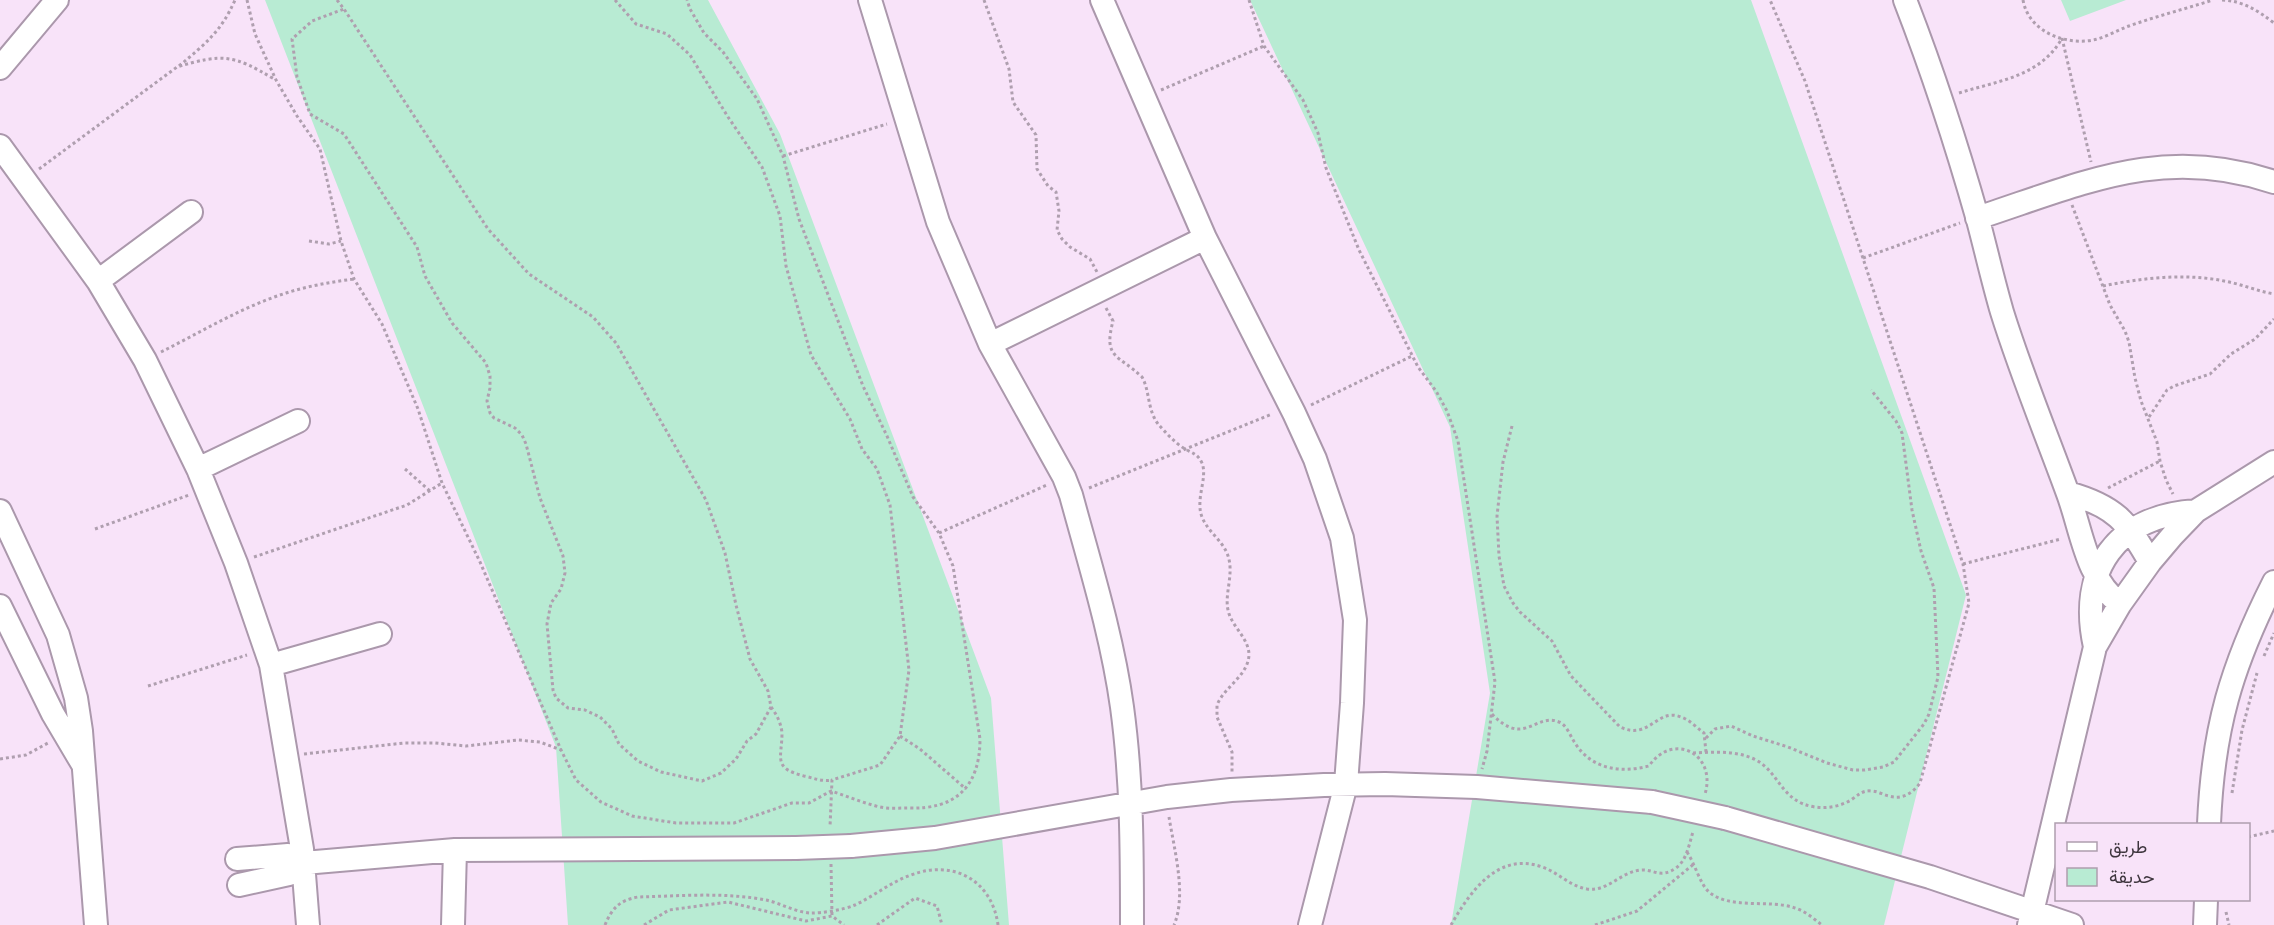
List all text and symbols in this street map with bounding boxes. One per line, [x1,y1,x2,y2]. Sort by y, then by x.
legend [2055,823,2250,901]
text: طريق [2109,836,2147,858]
text: حديقة [2109,866,2155,887]

